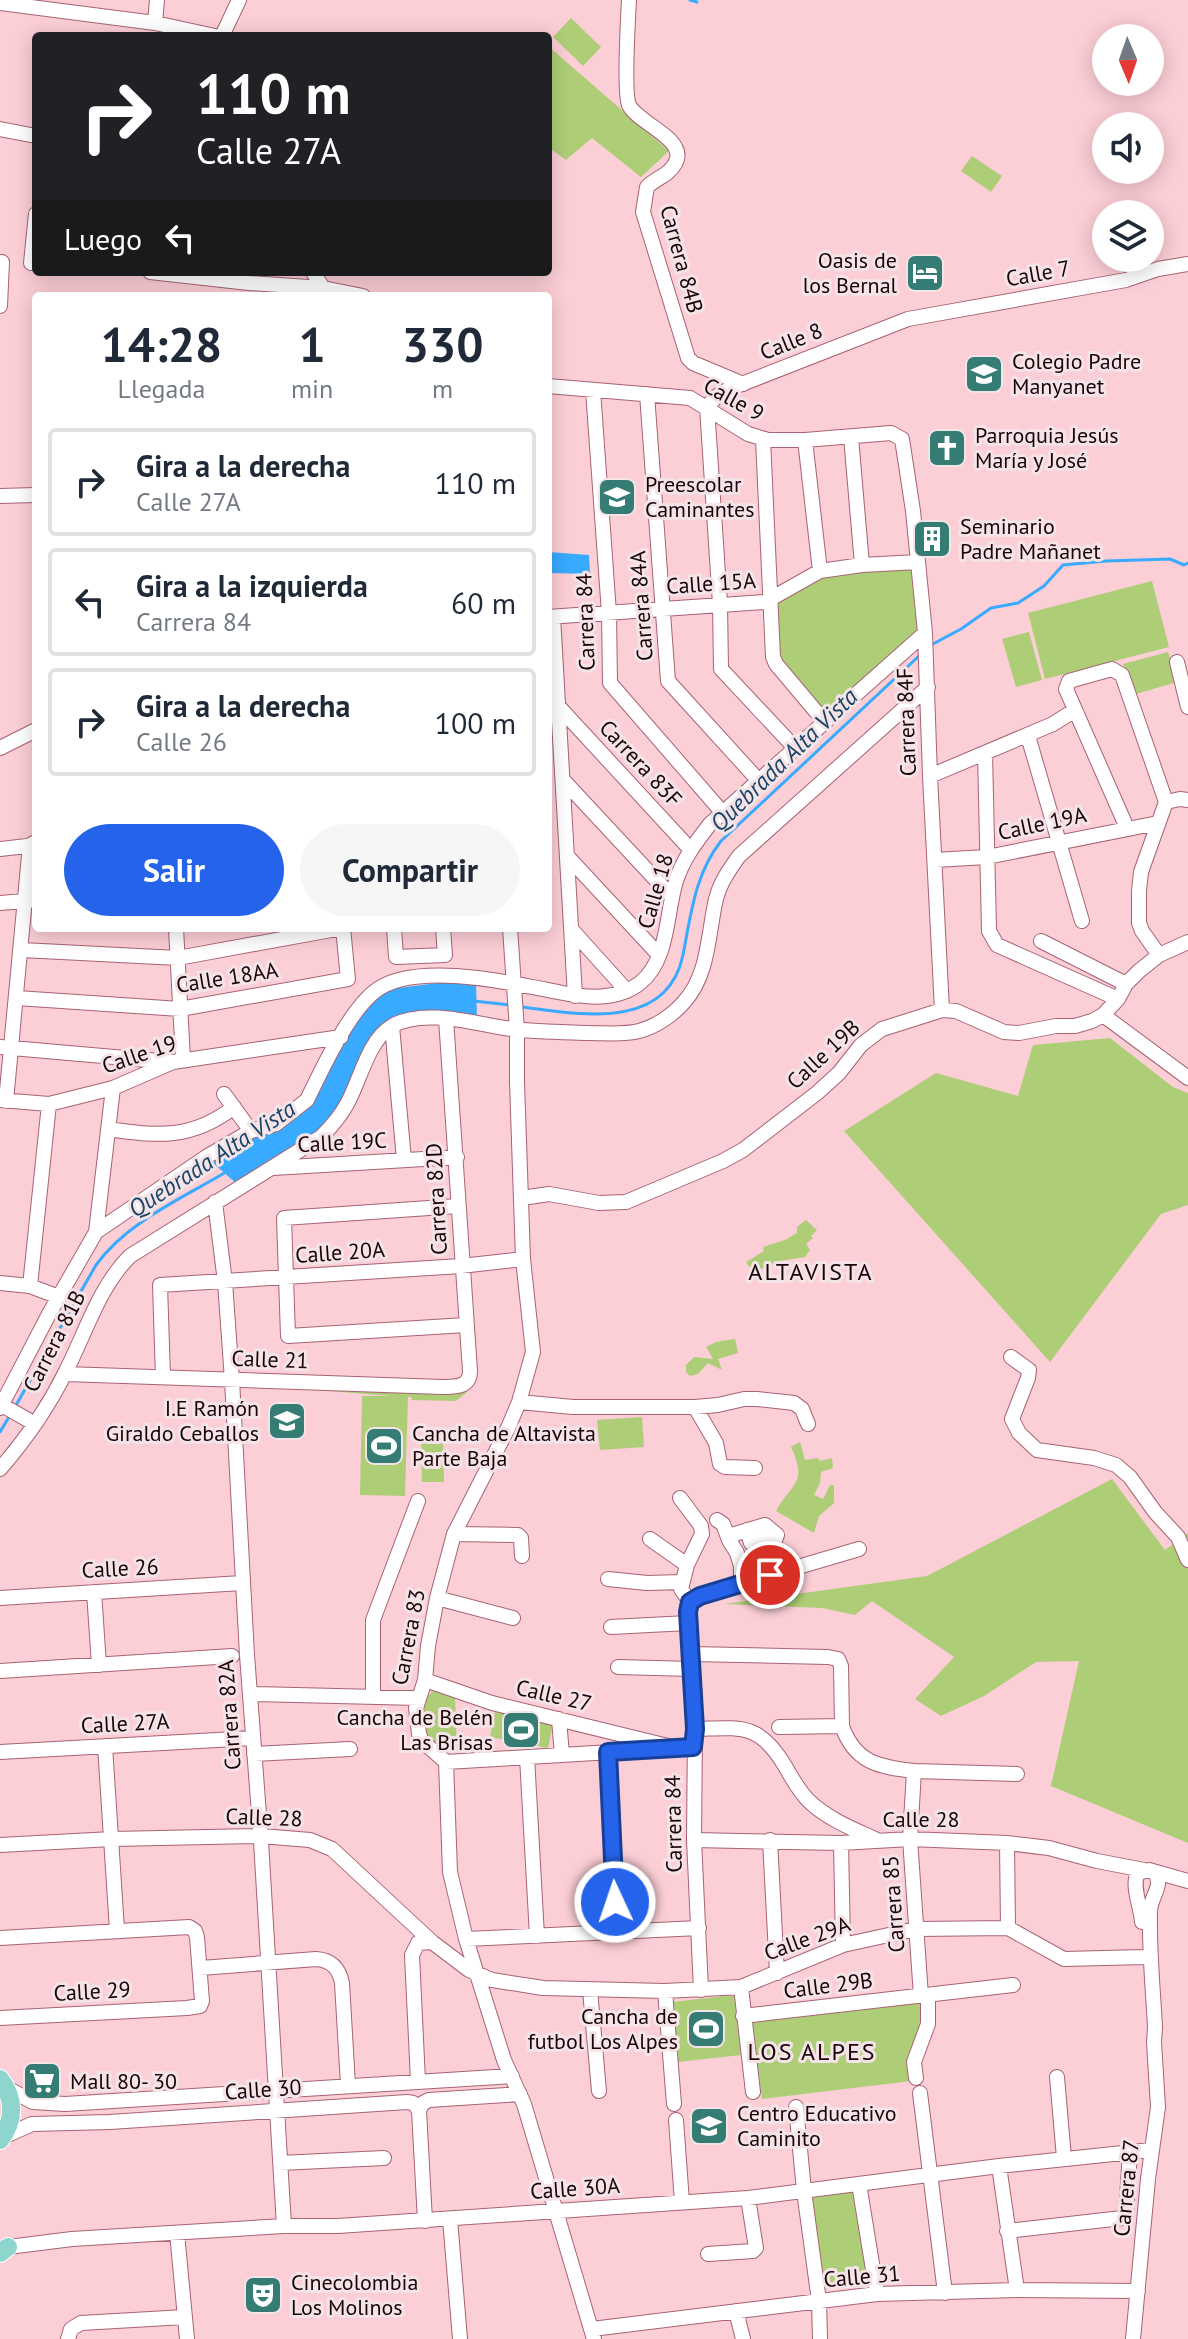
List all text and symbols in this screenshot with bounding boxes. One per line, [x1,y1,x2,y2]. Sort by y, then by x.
north arrow [1092,24,1164,96]
map controls [1092,24,1164,272]
text: 110 m [196,57,351,129]
icon: right [64,64,168,168]
button: sound [1092,112,1164,184]
text: Calle 27A [196,127,341,174]
button: layers [1092,200,1164,272]
street label: Carrera 84B [654,202,710,316]
icon: left [158,216,202,260]
text: Luego [64,219,142,258]
place label: Oasis de los Bernal [803,246,898,299]
hotel icon: Oasis de los Bernal [904,252,946,294]
street label: Calle 7 [1004,254,1072,292]
text: 14:28 [101,313,222,375]
text: 1 [298,313,326,375]
text: 330 [402,313,483,375]
street label: Calle 8 [756,316,826,366]
place label: Colegio Padre Manyanet [1012,347,1141,400]
school or university icon: Colegio Padre Manyanet [963,353,1005,395]
street label: Calle 9 [699,371,769,427]
text: Llegada [118,372,205,405]
text: min [291,372,333,405]
text: m [432,372,453,405]
place label: Parroquia Jesús María y José [975,421,1119,474]
church icon: Parroquia Jesús María y José [926,427,968,469]
text: Gira a la derecha [136,446,350,485]
icon: right [68,460,112,504]
text: 110 m [435,463,516,502]
place label: Preescolar Caminantes [645,470,755,523]
school or university icon: Preescolar Caminantes [596,476,638,518]
text: Calle 27A [136,485,241,518]
place label: Seminario Padre Mañanet [960,512,1101,565]
building icon: Seminario Padre Mañanet [911,518,953,560]
street label: Carrera 84A [623,550,659,662]
text: Gira a la izquierda [136,566,368,605]
street label: Calle 15A [665,566,757,600]
street label: Carrera 84 [569,573,601,671]
icon: left [68,580,112,624]
text: 60 m [451,583,516,622]
text: Carrera 84 [136,605,251,638]
street label: Carrera 84F [890,667,922,777]
water label: Quebrada Alta Vista [703,681,864,838]
text: Gira a la derecha [136,686,350,725]
icon: right [68,700,112,744]
text: 100 m [435,703,516,742]
street label: Carrera 83F [594,714,688,812]
text: Calle 26 [136,725,227,758]
street label: Calle 19A [995,800,1089,846]
button: Salir [64,824,284,916]
button: Compartir [300,824,520,916]
street label: Calle 18 [631,850,679,932]
street label: Calle 18AA [174,955,280,999]
street label: Calle 19B [781,1013,865,1095]
street label: Calle 19 [98,1028,180,1080]
water label: Quebrada Alta Vista [122,1093,301,1224]
street label: Calle 19C [297,1126,387,1158]
street label: Carrera 82D [419,1142,453,1256]
street label: Calle 20A [294,1235,386,1269]
district label: ALTAVISTA [748,1256,874,1287]
street label: Carrera 81B [16,1285,92,1397]
street label: Calle 21 [231,1344,309,1374]
place label: I.E Ramón Giraldo Ceballos [106,1394,259,1447]
school or university icon: I.E Ramón Giraldo Ceballos [266,1400,308,1442]
place label: Cancha de Altavista Parte Baja [412,1419,596,1472]
sports icon: Cancha de Altavista Parte Baja [363,1425,405,1467]
pin [736,1541,804,1609]
street label: Calle 26 [81,1552,159,1584]
icon: arrive [748,1553,792,1597]
street label: Carrera 83 [385,1586,431,1688]
street label: Carrera 82A [211,1659,247,1771]
street label: Calle 27 [513,1673,595,1717]
place label: Cancha de Belén Las Brisas [337,1703,493,1756]
street label: Calle 27A [80,1707,170,1739]
sports icon: Cancha de Belén Las Brisas [500,1709,542,1751]
street label: Carrera 84 [658,1775,688,1873]
street label: Calle 28 [225,1802,303,1832]
street label: Calle 28 [883,1805,959,1833]
street label: Carrera 85 [876,1854,910,1954]
position arrow [573,1860,657,1944]
street label: Calle 29A [760,1909,854,1967]
street label: Calle 29B [782,1966,874,2004]
street label: Calle 29 [53,1975,131,2007]
place label: Cancha de futbol Los Alpes [528,2002,678,2055]
sports icon: Cancha de futbol Los Alpes [685,2008,727,2050]
district label: LOS ALPES [747,2036,877,2067]
supermarket icon: Mall 80- 30 [21,2060,63,2102]
place label: Mall 80- 30 [70,2067,177,2095]
street label: Calle 30 [224,2072,302,2106]
place label: Centro Educativo Caminito [737,2099,896,2152]
school or university icon: Centro Educativo Caminito [688,2105,730,2147]
street label: Carrera 87 [1107,2138,1145,2238]
street label: Calle 30A [529,2171,621,2205]
street label: Calle 31 [822,2259,902,2293]
place label: Cinecolombia Los Molinos [291,2268,418,2321]
theatre icon: Cinecolombia Los Molinos [242,2274,284,2316]

